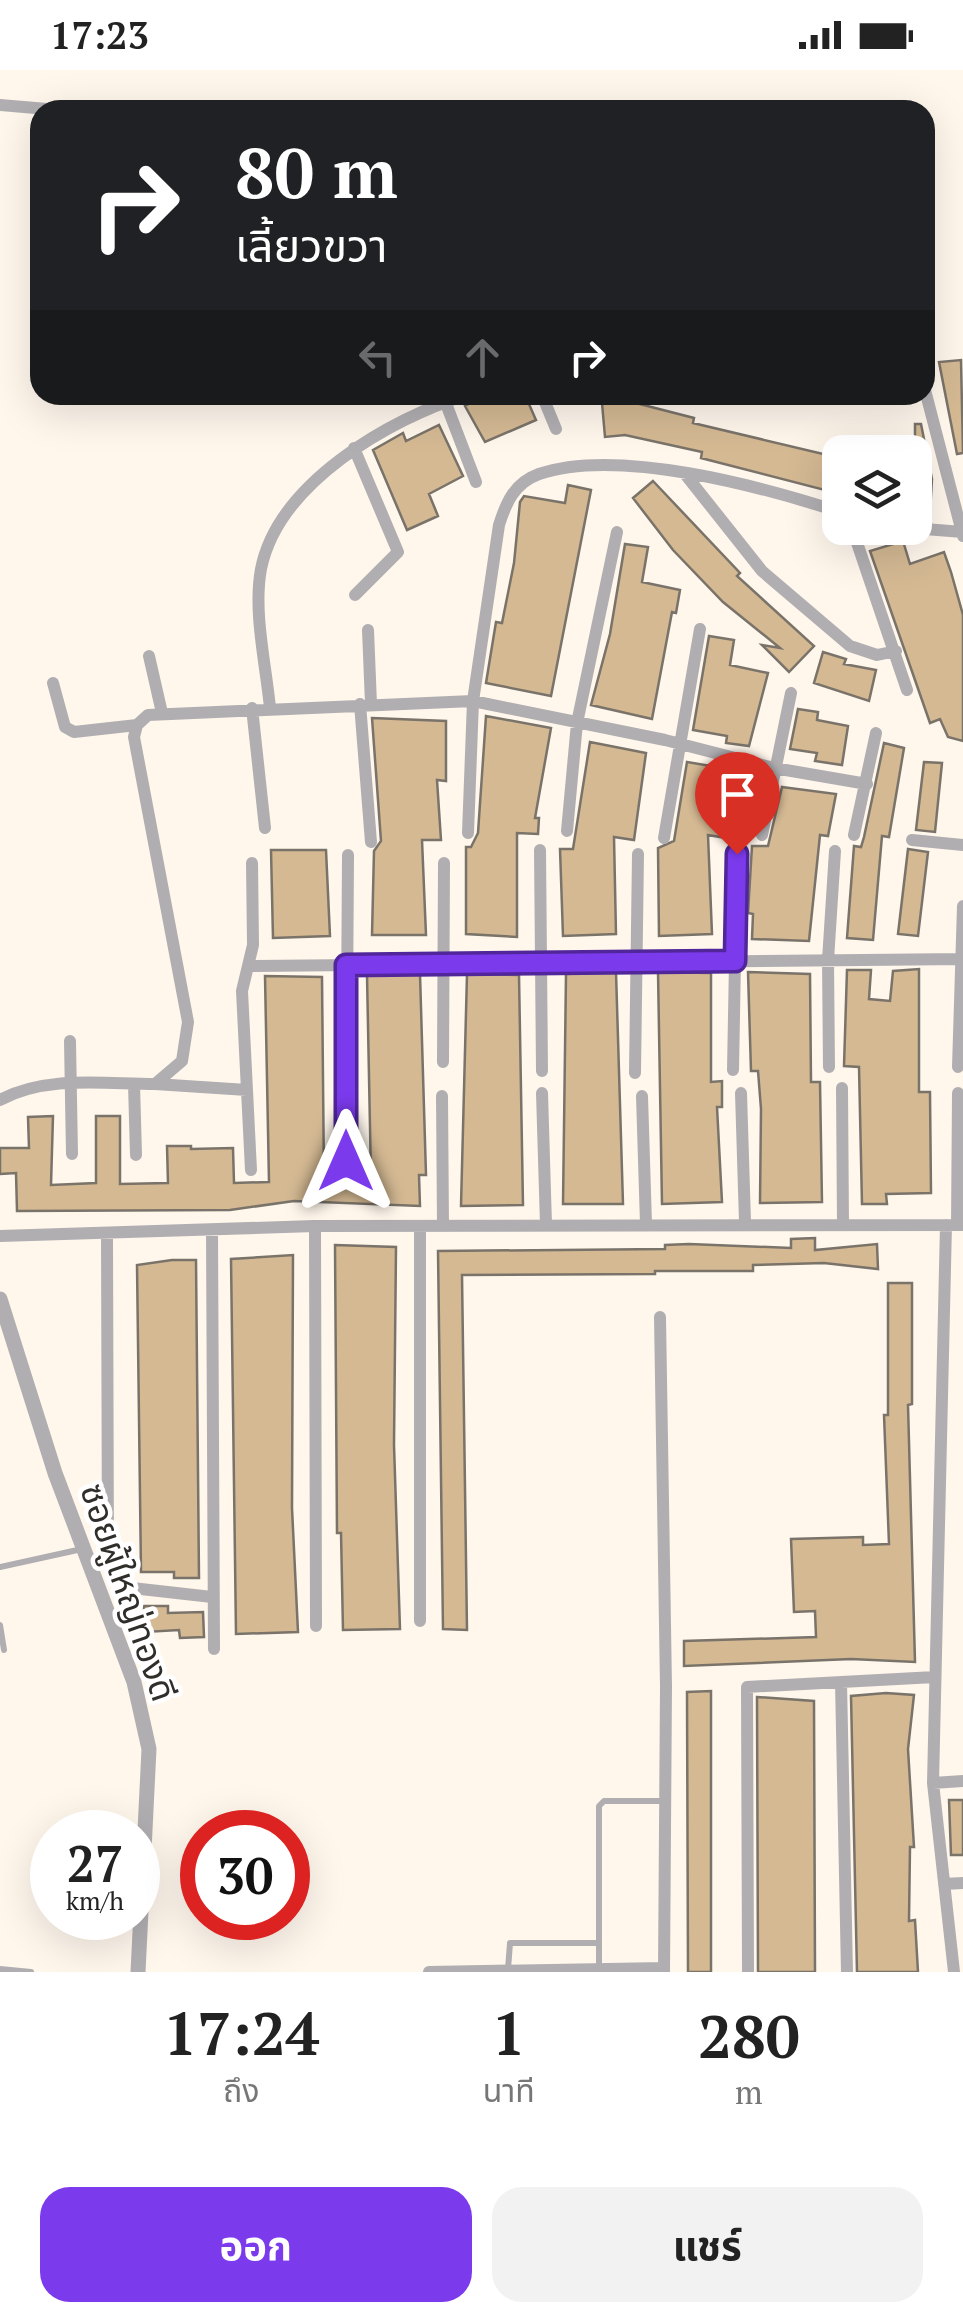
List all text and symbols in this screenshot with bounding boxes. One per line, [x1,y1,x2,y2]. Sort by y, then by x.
text: 17:23 [50,10,149,60]
text: 80 m [235,125,398,218]
icon: right [70,140,200,270]
text: เลี้ยวขวา [235,215,387,275]
icon: left [350,330,405,385]
icon: ahead [455,330,510,385]
icon: right [560,330,615,385]
map controls [822,435,932,545]
button: layers [822,435,932,545]
pin [695,752,780,855]
icon: arrive [710,767,765,822]
position arrow [294,1109,398,1213]
street label: ซอยผู้ใหญ่ทองดี [70,1477,188,1707]
speed limit sign: 30 [180,1810,310,1940]
text: 27 [67,1830,123,1896]
text: km/h [66,1884,124,1917]
text: 17:24 [163,1993,319,2072]
text: 1 [492,1993,526,2072]
text: 280 [698,1996,800,2075]
text: ถึง [223,2069,260,2111]
text: นาที [483,2069,535,2111]
text: m [735,2071,763,2113]
button: ออก [40,2187,472,2302]
button: แชร์ [492,2187,923,2302]

